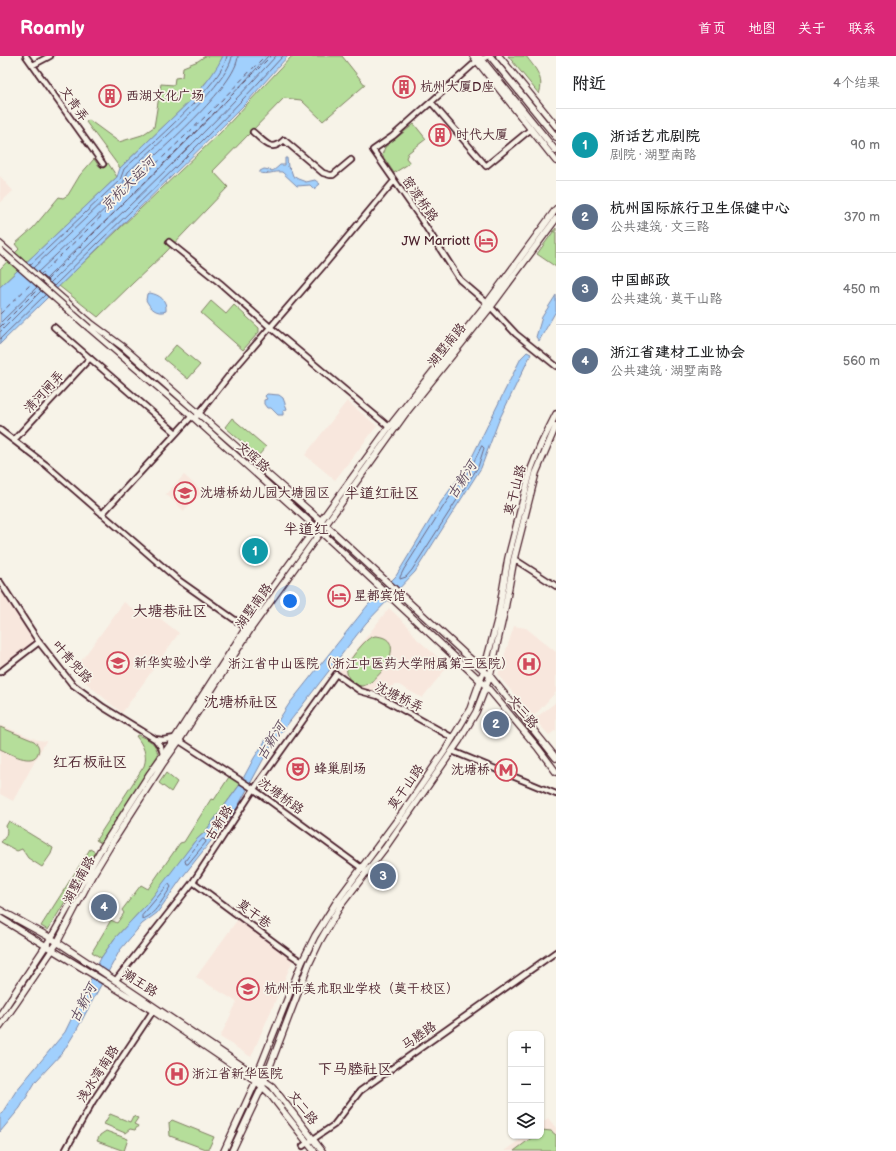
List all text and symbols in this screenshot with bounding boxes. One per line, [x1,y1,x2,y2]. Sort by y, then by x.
text: Roamly [20,17,84,40]
text: 首页 [698,20,726,37]
text: 地图 [748,20,776,37]
text: 关于 [798,20,826,37]
text: 联系 [848,20,876,37]
building icon: 杭州大厦D座 [391,74,417,100]
text: 附近 [572,74,606,94]
text: 4个结果 [833,75,880,91]
place label: 杭州大厦D座 [420,79,494,95]
street label: 文青弄 [56,83,92,125]
building icon: 西湖文化广场 [97,83,123,109]
place label: 西湖文化广场 [126,88,204,104]
building icon: 时代大厦 [427,122,453,148]
place label: 时代大厦 [456,127,508,143]
text: 浙话艺术剧院 [610,127,700,146]
text: 1 [582,137,588,153]
text: 90 m [851,137,880,153]
text: 剧院 · 湖墅南路 [610,147,696,163]
water label: 京杭大运河 [97,152,160,215]
street label: 密渡桥路 [399,173,441,225]
text: 杭州国际旅行卫生保健中心 [610,199,790,218]
text: 2 [581,209,589,225]
text: 370 m [844,209,880,225]
text: 公共建筑 · 文三路 [610,219,709,235]
hotel icon: JW Marriott [473,228,499,254]
place label: JW Marriott [401,233,470,249]
text: 中国邮政 [610,271,670,290]
text: 3 [581,281,589,297]
text: 450 m [843,281,880,297]
text: 公共建筑 · 莫干山路 [610,291,722,307]
street label: 湖墅南路 [424,320,470,370]
text: 浙江省建材工业协会 [610,343,745,362]
text: 4 [581,353,589,369]
text: 560 m [843,353,880,369]
text: 公共建筑 · 湖墅南路 [610,363,722,379]
street label: 清河闸弄 [20,368,68,416]
street label: 文晖路 [233,438,273,476]
water label: 古新河 [443,456,482,502]
street label: 莫干山路 [501,463,529,517]
school or university icon: 沈塘桥幼儿园大塘园区 [172,480,198,506]
district label: 半道红社区 [344,484,420,503]
place label: 沈塘桥幼儿园大塘园区 [200,485,330,501]
district label: 半道红 [283,520,329,539]
pin: 1 [242,536,268,566]
street label: 湖墅南路 [232,580,276,632]
hotel icon: 星都宾馆 [326,583,352,609]
place label: 星都宾馆 [354,588,406,604]
your location [280,591,300,611]
district label: 大塘巷社区 [132,602,208,621]
street label: 叶青兜路 [49,637,95,687]
school or university icon: 新华实验小学 [105,650,131,676]
hospital icon: 浙江省中山医院（浙江中医药大学附属第三医院） [516,651,542,677]
place label: 新华实验小学 [134,655,212,671]
place label: 浙江省中山医院（浙江中医药大学附属第三医院） [228,656,514,672]
street label: 沈塘桥弄 [372,678,426,716]
street label: 文三路 [504,692,542,732]
district label: 沈塘桥社区 [203,693,279,712]
pin: 2 [483,709,509,739]
water label: 古新河 [253,717,290,763]
district label: 红石板社区 [52,753,128,772]
theatre icon: 蜂巢剧场 [285,756,311,782]
metro station icon: 沈塘桥 [493,757,519,783]
place label: 蜂巢剧场 [314,761,366,777]
street label: 莫干山路 [385,761,427,813]
place label: 沈塘桥 [451,762,490,778]
street label: 沈塘桥路 [255,774,307,818]
street label: 古新路 [202,802,236,844]
street label: 湖墅南路 [60,853,98,907]
pin: 3 [370,861,396,891]
pin: 4 [91,892,117,922]
street label: 莫干巷 [234,896,274,932]
street label: 潮王路 [119,966,161,1000]
school or university icon: 杭州市美术职业学校（莫干校区） [235,976,261,1002]
water label: 古新河 [66,979,101,1026]
place label: 杭州市美术职业学校（莫干校区） [264,981,459,997]
street label: 马塍路 [398,1018,440,1054]
map controls [508,1031,544,1139]
button: + [508,1031,544,1067]
street label: 浅水湾南路 [74,1042,122,1106]
district label: 下马塍社区 [317,1060,393,1079]
hospital icon: 浙江省新华医院 [164,1061,190,1087]
place label: 浙江省新华医院 [192,1066,283,1082]
button: − [508,1067,544,1103]
street label: 文二路 [285,1088,321,1128]
button: layers [508,1103,544,1139]

